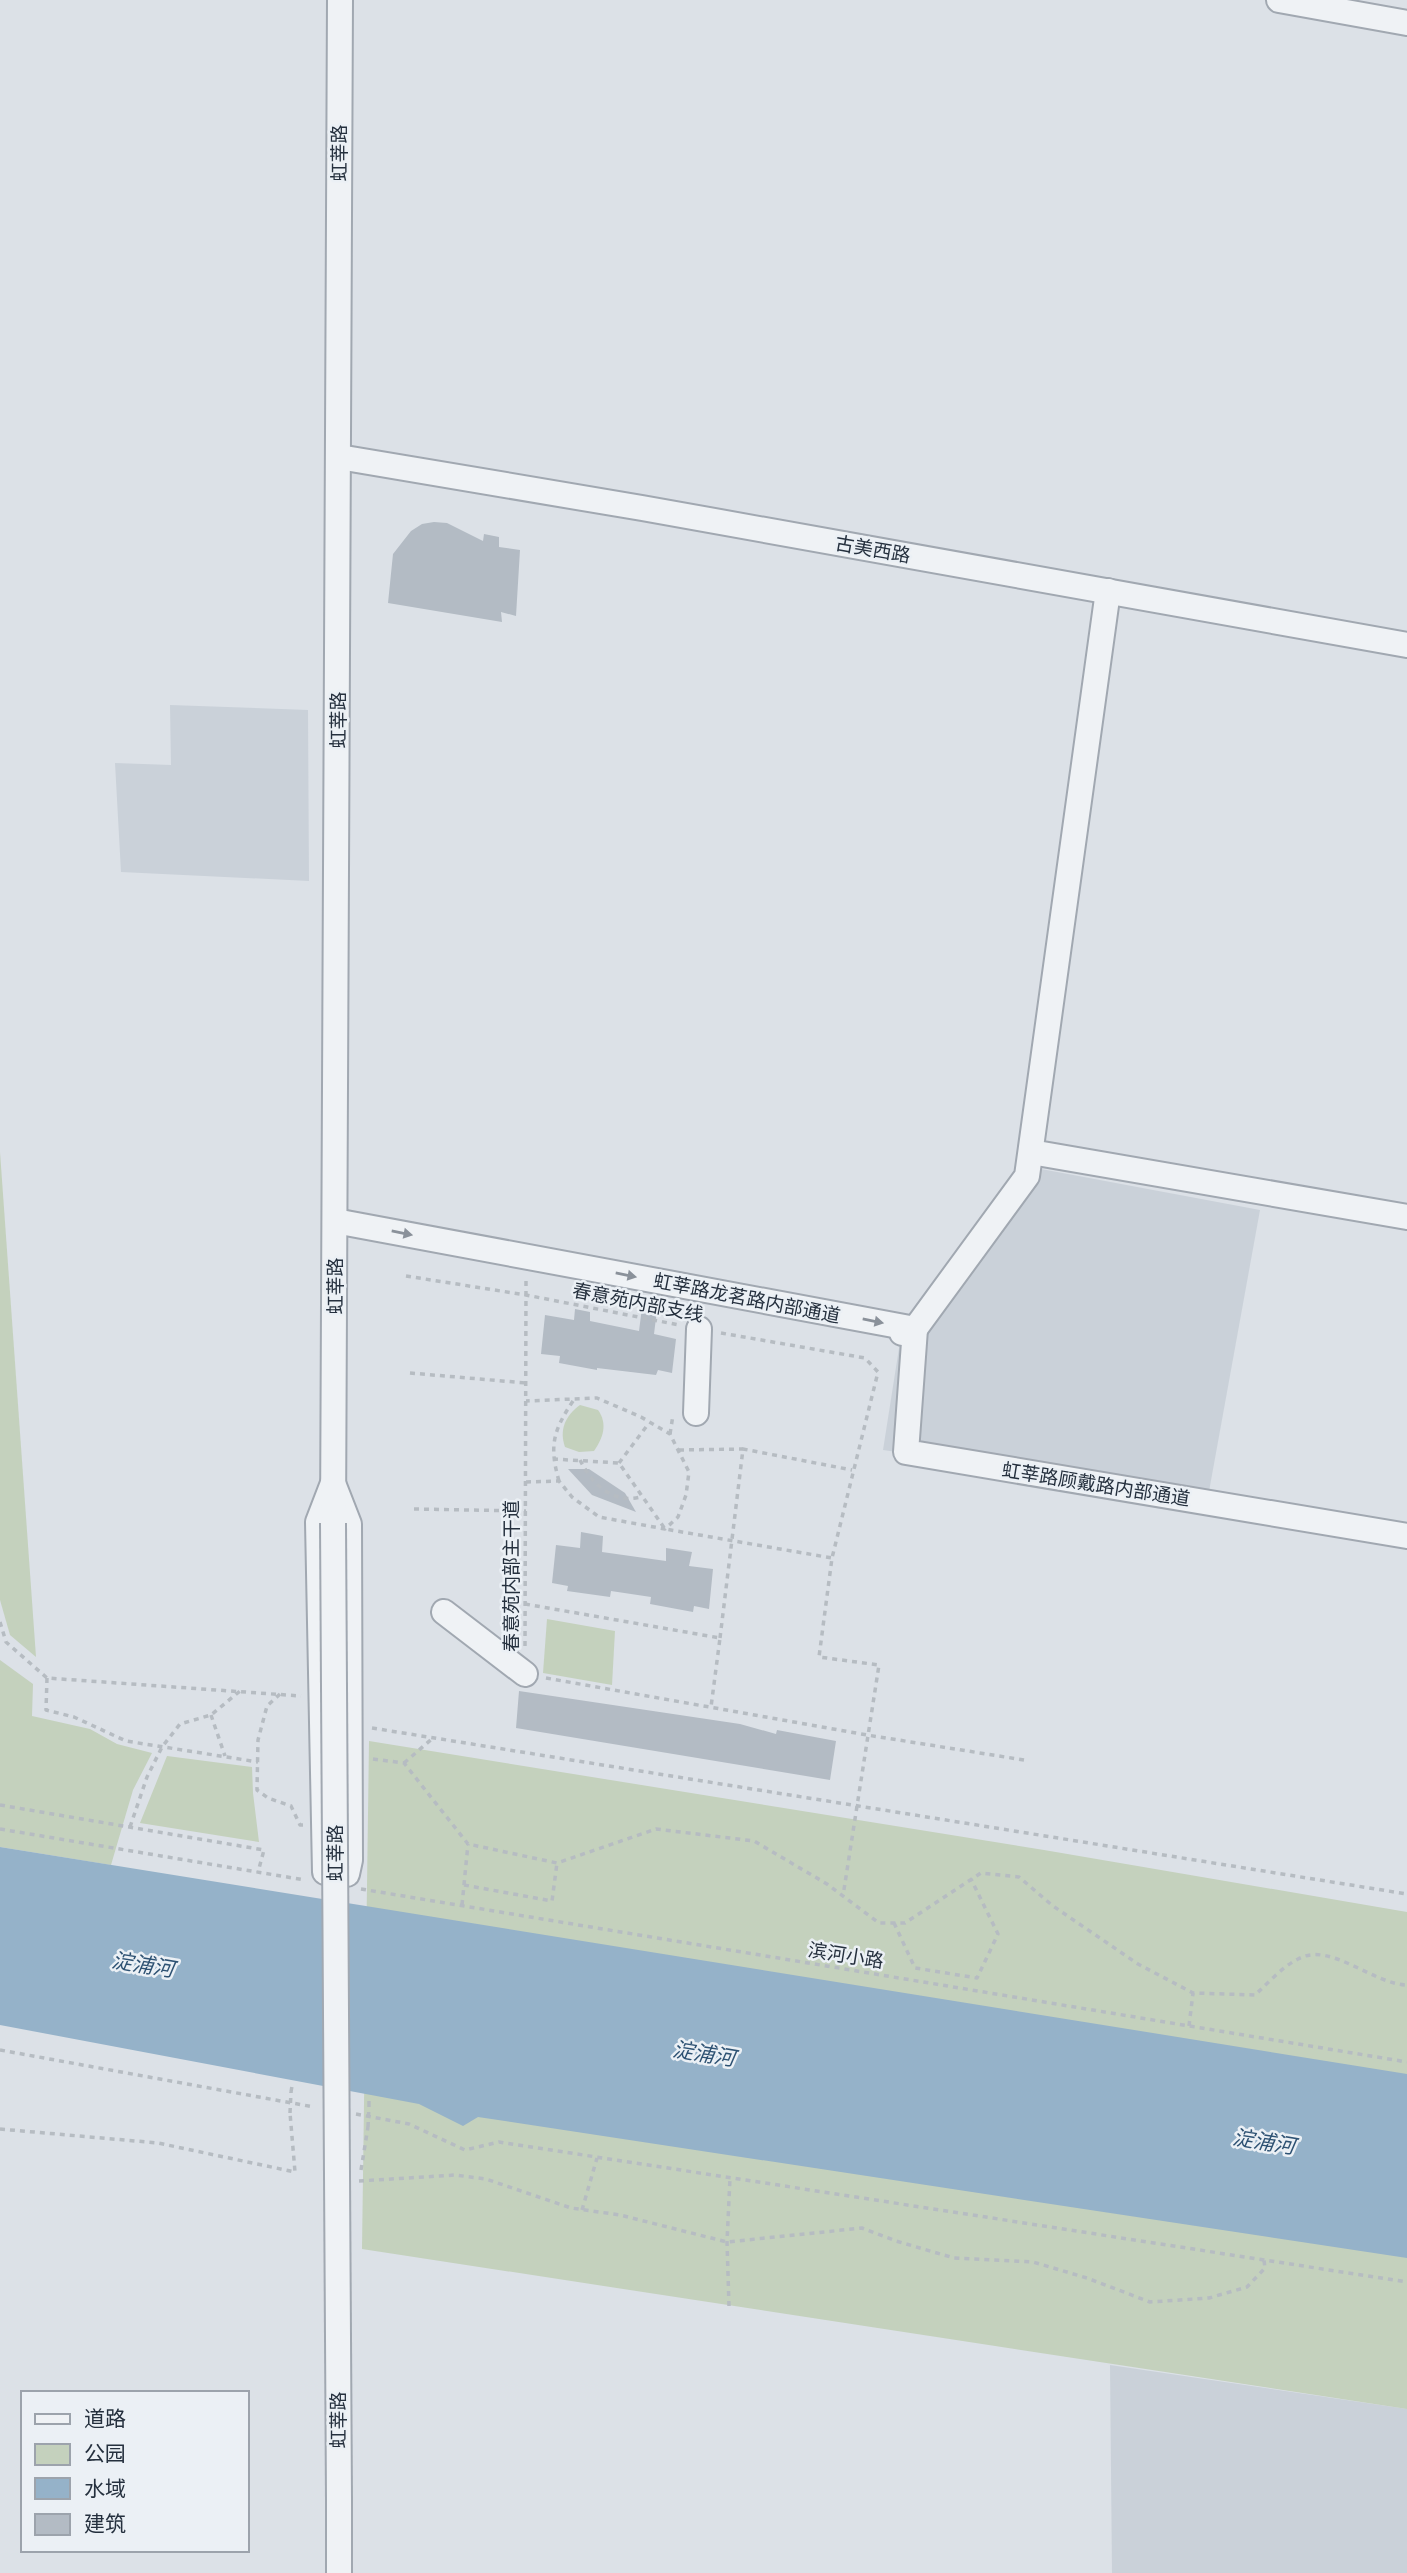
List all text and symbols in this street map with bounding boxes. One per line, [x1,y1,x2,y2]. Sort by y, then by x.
street label: 虹莘路 [326,124,352,182]
street label: 古美西路 [833,530,913,568]
street label: 虹莘路 [325,691,351,749]
one-way arrow [391,1228,413,1239]
street label: 虹莘路 [322,1257,348,1315]
street label: 虹莘路龙茗路内部通道 [651,1267,843,1329]
one-way arrow [615,1270,637,1281]
street label: 春意苑内部支线 [570,1277,706,1327]
one-way arrow [862,1316,884,1327]
street label: 虹莘路顾戴路内部通道 [1000,1456,1192,1512]
street label: 春意苑内部主干道 [498,1500,524,1652]
street label: 虹莘路 [322,1824,348,1882]
street label: 滨河小路 [806,1936,886,1974]
water label: 淀浦河 [110,1945,180,1983]
water label: 淀浦河 [671,2034,741,2072]
water label: 淀浦河 [1231,2122,1301,2160]
legend [21,2391,248,2552]
street label: 虹莘路 [325,2391,351,2449]
text: 道路 [84,2404,126,2432]
text: 公园 [84,2439,126,2467]
text: 水域 [84,2474,126,2502]
text: 建筑 [84,2509,126,2537]

